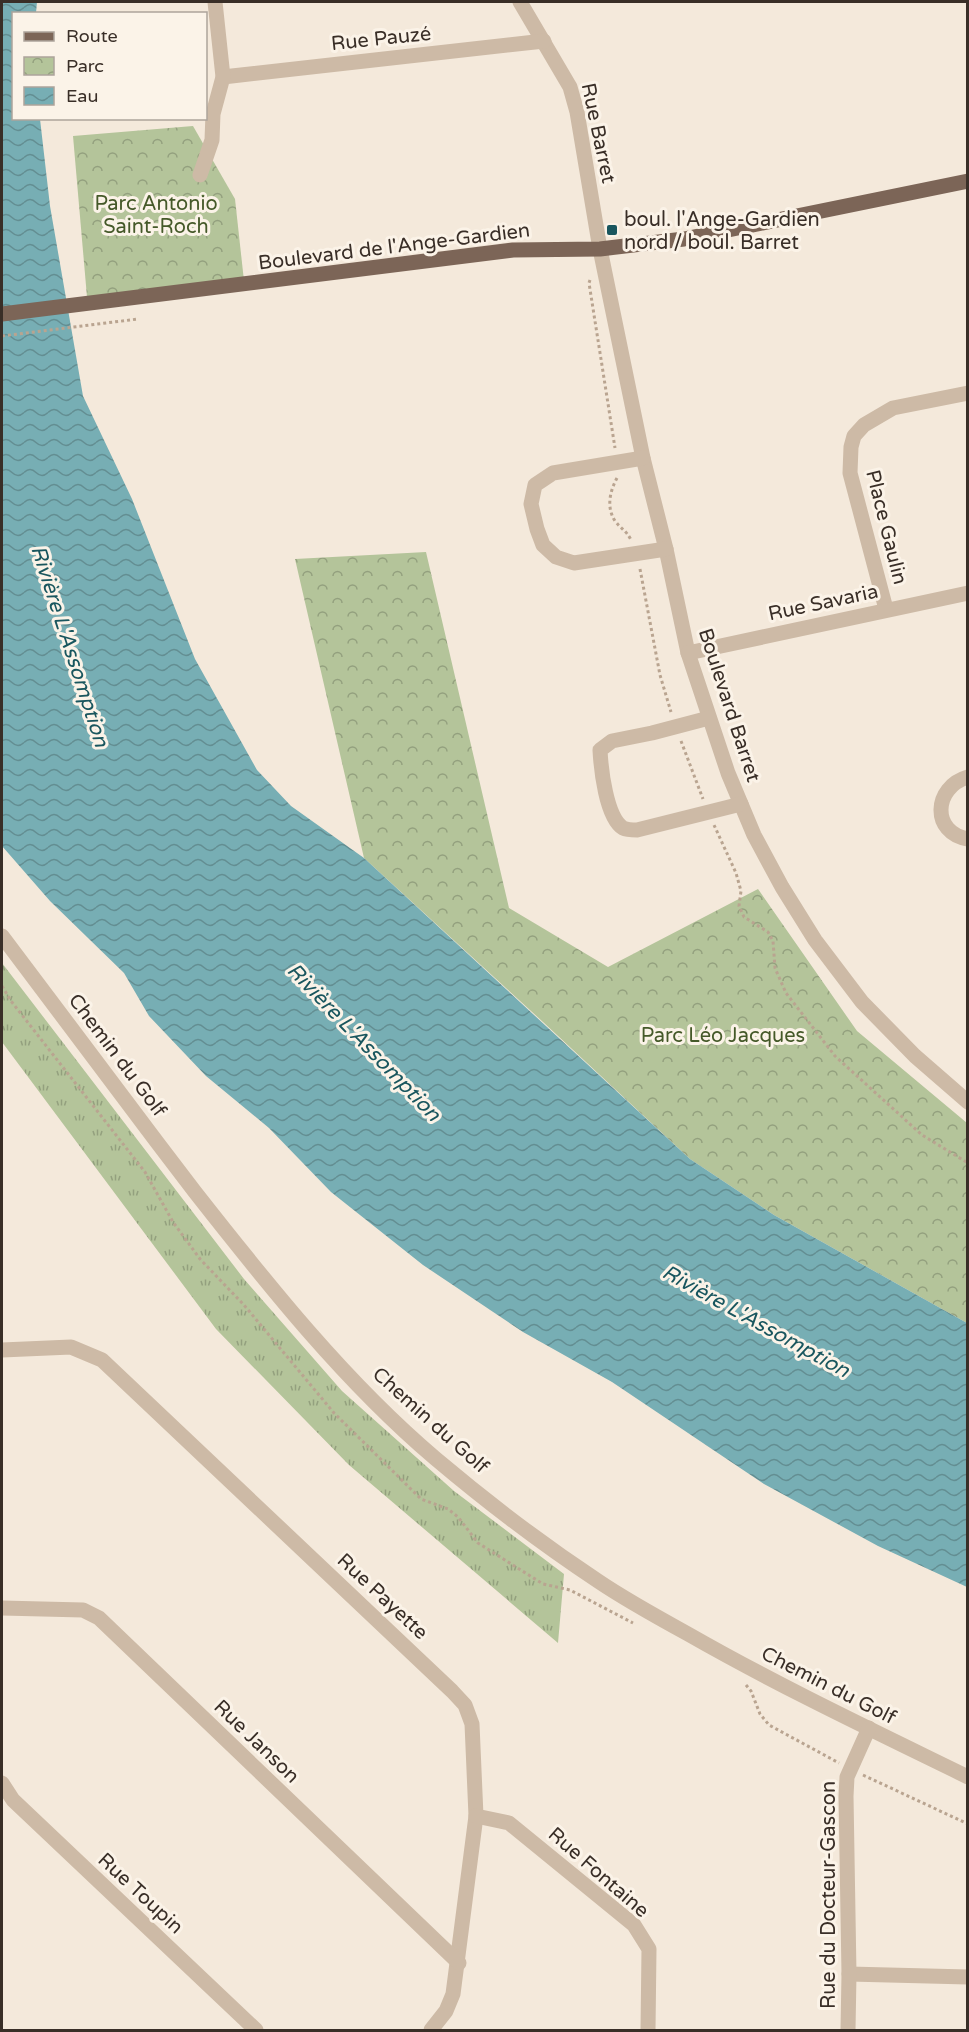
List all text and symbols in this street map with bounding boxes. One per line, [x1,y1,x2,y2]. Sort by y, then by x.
legend [12,12,207,120]
street label: Rue Pauzé [330,22,432,56]
text: Route [66,25,118,47]
text: Parc [66,55,104,77]
street label: Rue Barret [576,81,620,186]
text: Eau [66,85,98,107]
park label: Parc Antonio Saint-Roch [94,192,218,239]
place label: boul. l'Ange-Gardien nord / boul. Barret [624,208,820,255]
street label: Boulevard de l'Ange-Gardien [257,218,531,276]
marker: boul. l'Ange-Gardien nord / boul. Barret [605,223,619,237]
street label: Place Gaulin [860,467,912,587]
water label: Rivière L'Assomption [25,542,114,751]
street label: Rue Savaria [766,580,880,626]
street label: Boulevard Barret [693,625,765,786]
water label: Rivière L'Assomption [282,958,446,1127]
street label: Chemin du Golf [63,989,172,1122]
park label: Parc Léo Jacques [641,1024,805,1048]
water label: Rivière L'Assomption [658,1260,855,1384]
street label: Chemin du Golf [367,1362,494,1479]
street label: Rue Payette [332,1549,433,1645]
street label: Chemin du Golf [757,1642,900,1730]
street label: Rue Janson [209,1695,304,1788]
street label: Rue du Docteur-Gascon [817,1781,841,2009]
street label: Rue Fontaine [543,1822,654,1923]
street label: Rue Toupin [93,1848,188,1939]

